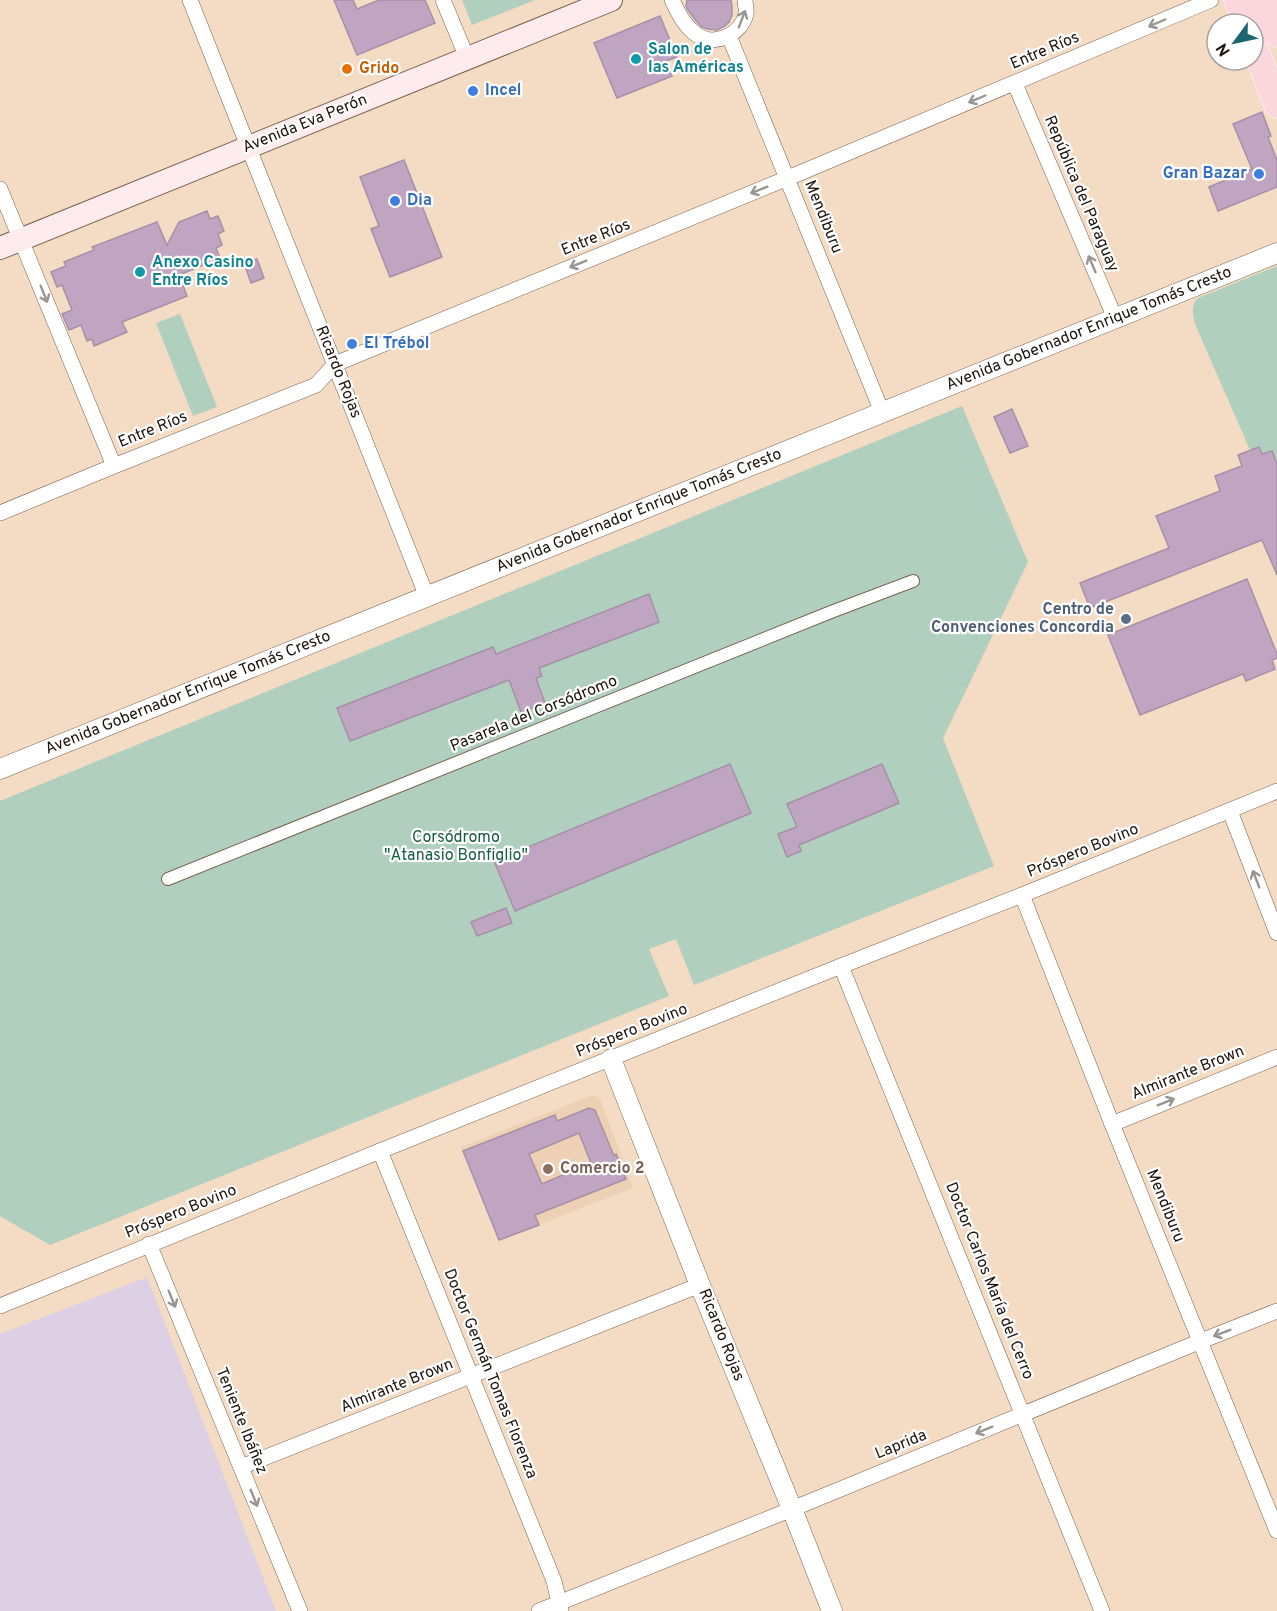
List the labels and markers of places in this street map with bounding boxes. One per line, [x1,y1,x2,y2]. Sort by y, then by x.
place label: Salon de las Américas [648,40,744,78]
marker: Salon de las Américas [629,52,643,66]
place label: Grido [359,59,399,79]
marker: Grido [340,62,354,76]
place label: Incel [485,81,521,101]
marker: Incel [466,84,480,98]
place label: Gran Bazar [1163,164,1247,184]
marker: Gran Bazar [1252,167,1266,181]
place label: Dia [407,191,432,211]
marker: Dia [388,194,402,208]
place label: Anexo Casino Entre Ríos [152,253,254,291]
marker: Anexo Casino Entre Ríos [133,265,147,279]
place label: El Trébol [364,334,429,354]
marker: El Trébol [345,337,359,351]
place label: Centro de Convenciones Concordia [931,600,1114,638]
marker: Centro de Convenciones Concordia [1119,612,1133,626]
place label: Comercio 2 [560,1159,644,1179]
marker: Comercio 2 [541,1162,555,1176]

